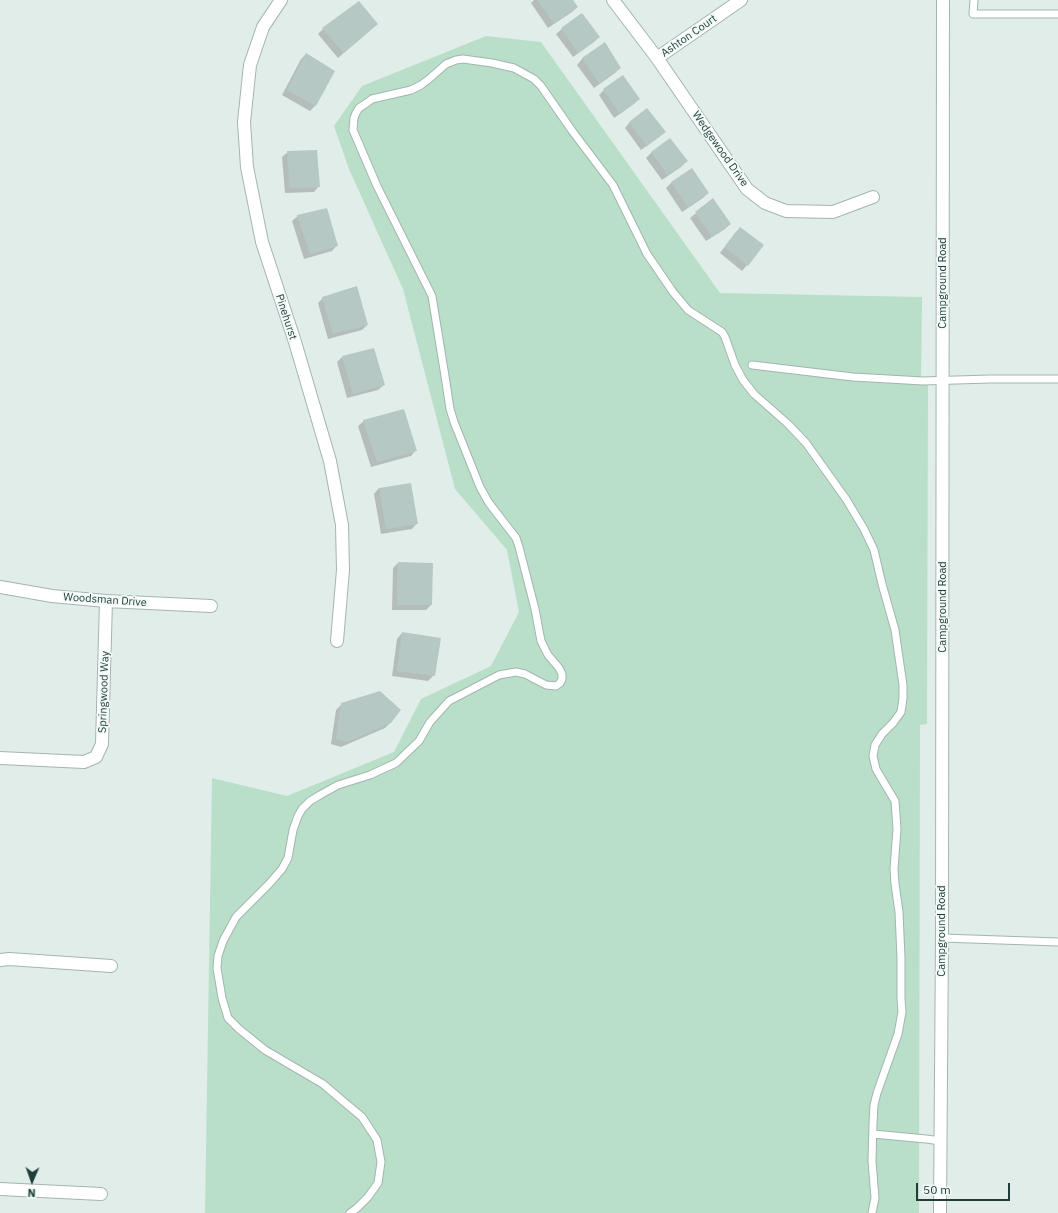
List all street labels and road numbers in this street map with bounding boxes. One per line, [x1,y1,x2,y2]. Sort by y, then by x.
street label: Ashton Court [659,12,719,60]
street label: Wedgewood Drive [689,109,751,189]
street label: Campground Road [936,237,950,329]
street label: Pinehurst [272,292,300,342]
street label: Campground Road [936,561,950,653]
street label: Woodsman Drive [63,591,147,609]
street label: Springwood Way [96,651,112,733]
street label: Campground Road [935,885,949,977]

